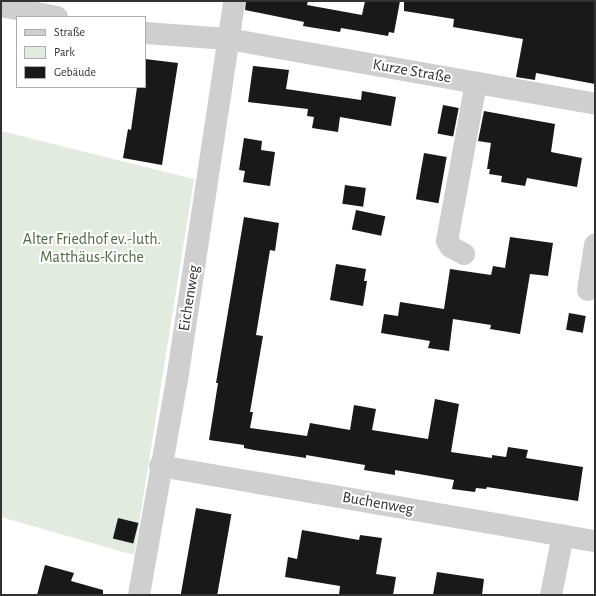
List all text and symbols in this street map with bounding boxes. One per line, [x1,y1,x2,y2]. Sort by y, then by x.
legend [16,16,146,88]
text: Straße [54,26,85,38]
text: Park [54,46,75,58]
street label: Kurze Straße [371,55,453,87]
text: Gebäude [54,66,96,78]
park label: Alter Friedhof ev.-luth. Matthäus-Kirche [23,229,161,267]
street label: Eichenweg [174,263,204,333]
street label: Buchenweg [341,487,415,519]

